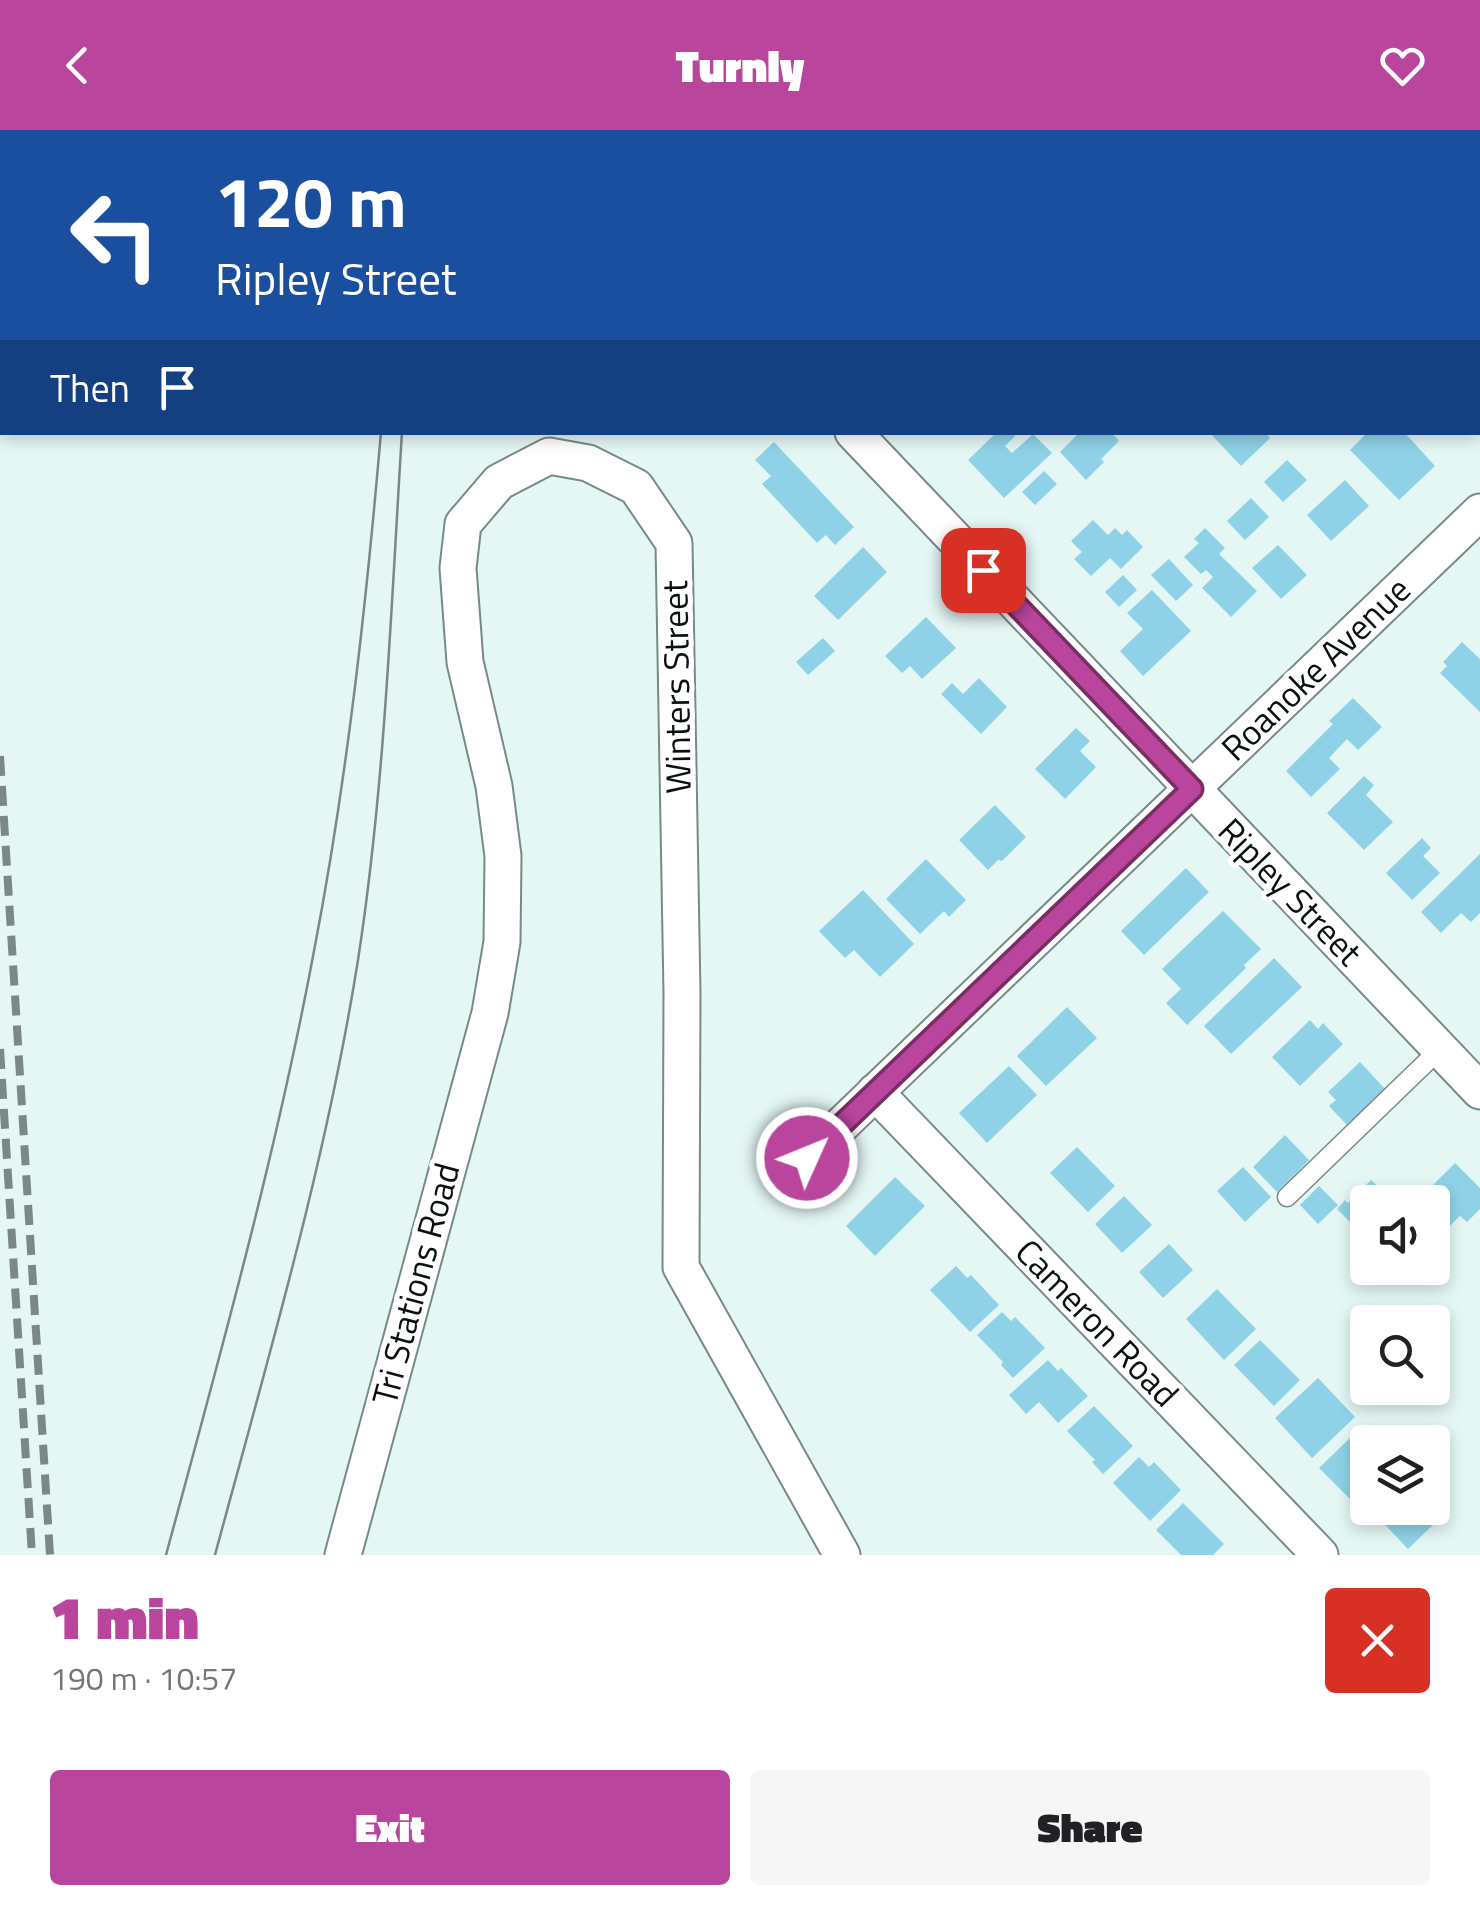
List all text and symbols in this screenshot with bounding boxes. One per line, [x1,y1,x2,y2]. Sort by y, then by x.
text: Turnly [676,31,804,99]
icon: back [50,38,105,93]
icon: heart [1375,38,1430,93]
text: 120 m [215,148,407,254]
icon: left [50,170,180,300]
text: Ripley Street [215,244,457,312]
text: Then [50,359,130,417]
icon: arrive [150,360,205,415]
pin [941,528,1026,613]
icon: arrive [956,543,1011,598]
street label: Roanoke Avenue [1208,564,1422,773]
street label: Winters Street [647,580,705,794]
street label: Ripley Street [1206,805,1375,978]
position arrow [755,1106,859,1210]
street label: Tri Stations Road [357,1157,473,1411]
map controls [1350,1185,1450,1525]
button: sound [1350,1185,1450,1285]
street label: Cameron Road [1003,1226,1192,1419]
button: search [1350,1305,1450,1405]
button: layers [1350,1425,1450,1525]
text: 1 min [50,1571,199,1662]
button: close [1325,1588,1430,1693]
text: 190 m · 10:57 [50,1654,237,1702]
button: Exit [50,1770,730,1885]
button: Share [750,1770,1430,1885]

